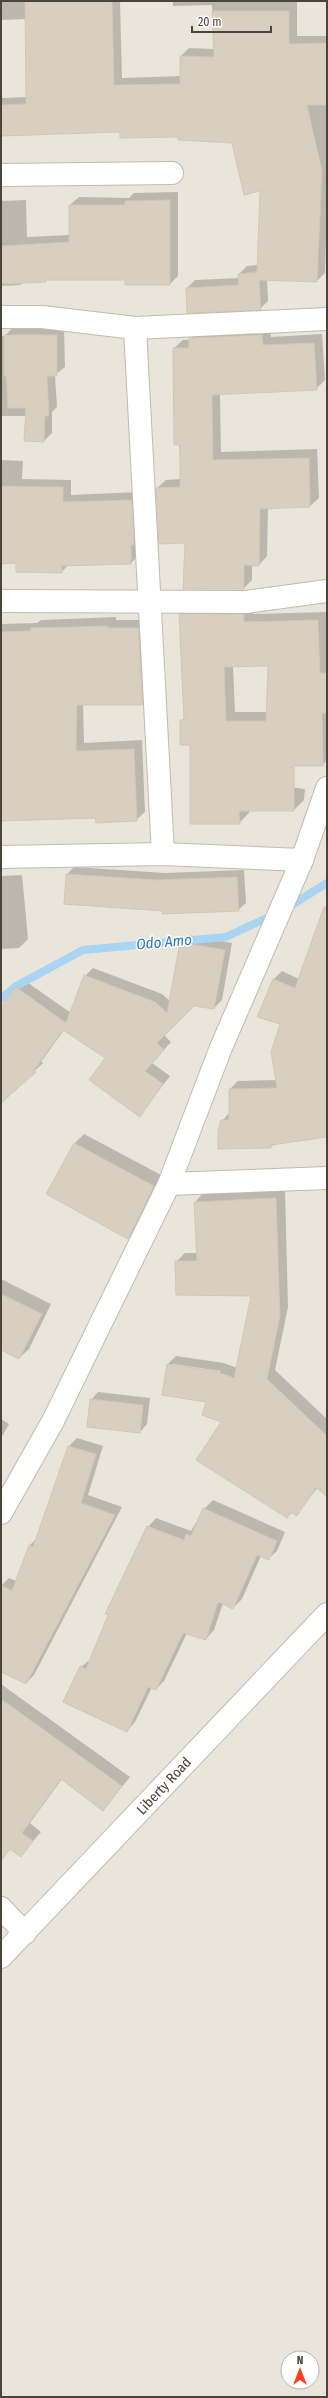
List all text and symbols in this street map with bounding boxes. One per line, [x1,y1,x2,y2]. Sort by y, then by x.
scale bar [192,8,271,34]
text: 20 m [198,15,222,29]
water label: Odo Amo [135,931,193,953]
street label: Liberty Road [133,1754,195,1818]
north arrow [280,2350,320,2390]
text: N [297,2354,303,2367]

